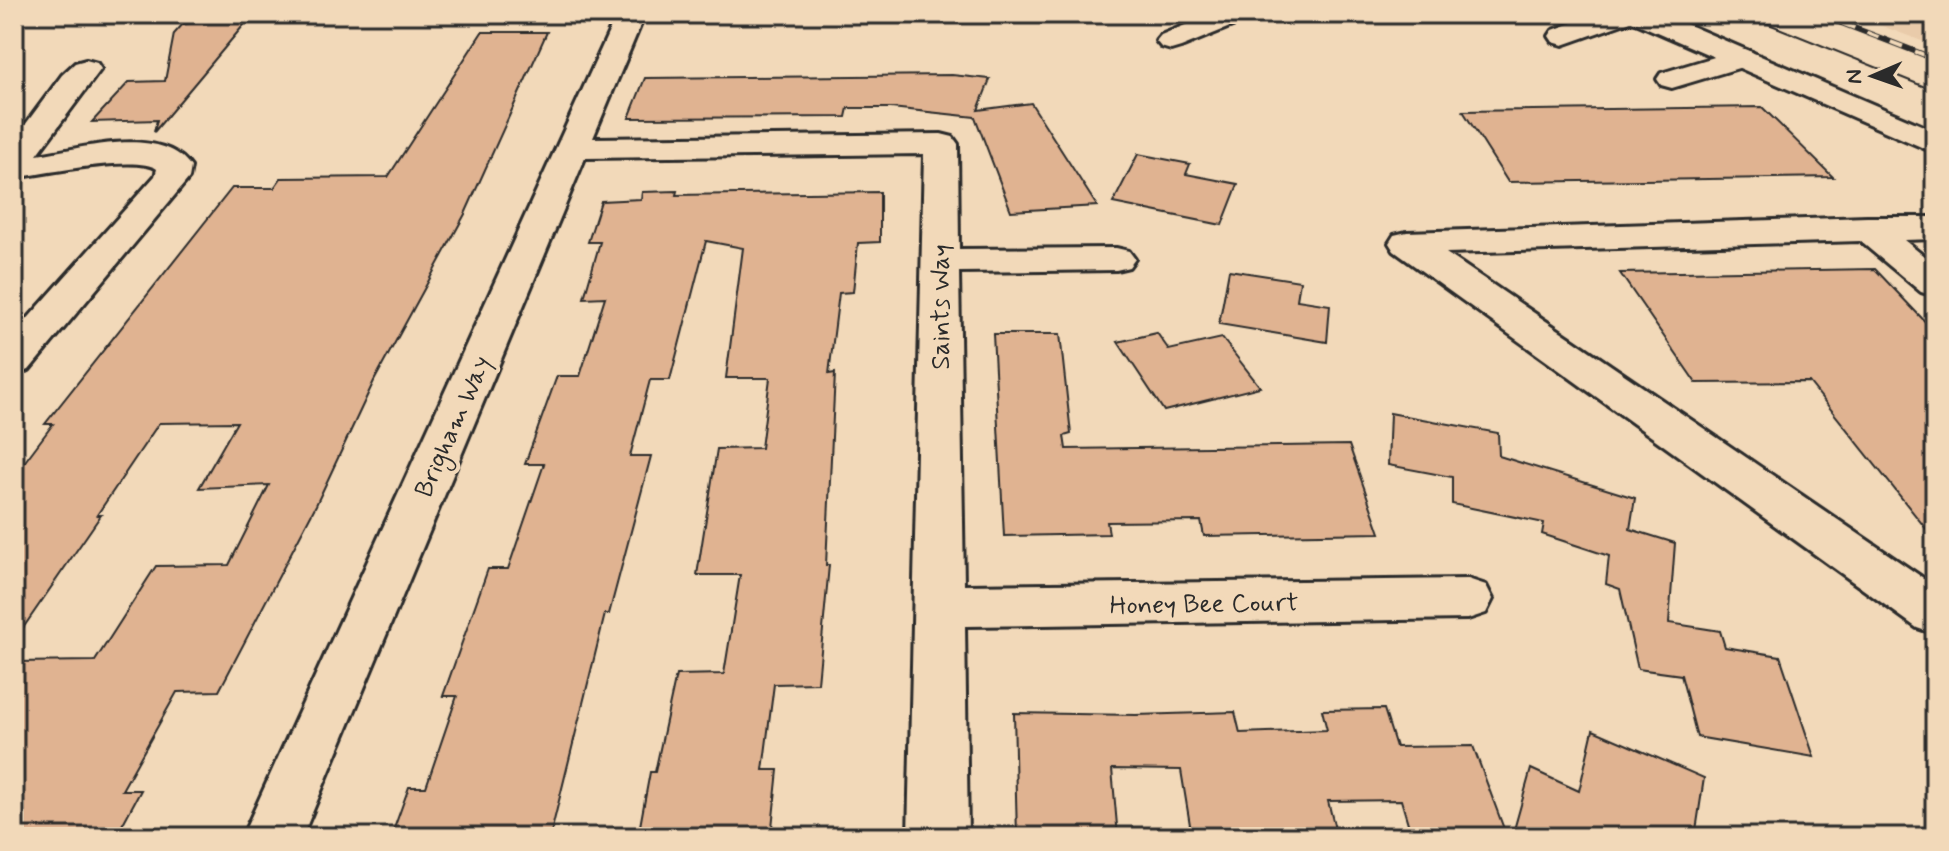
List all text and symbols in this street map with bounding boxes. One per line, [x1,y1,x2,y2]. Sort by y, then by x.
north arrow [1833,36,1913,116]
text: N [1841,69,1869,84]
street label: Saints Way [925,244,959,370]
street label: Brigham Way [407,351,502,504]
street label: Honey Bee Court [1109,586,1299,624]

